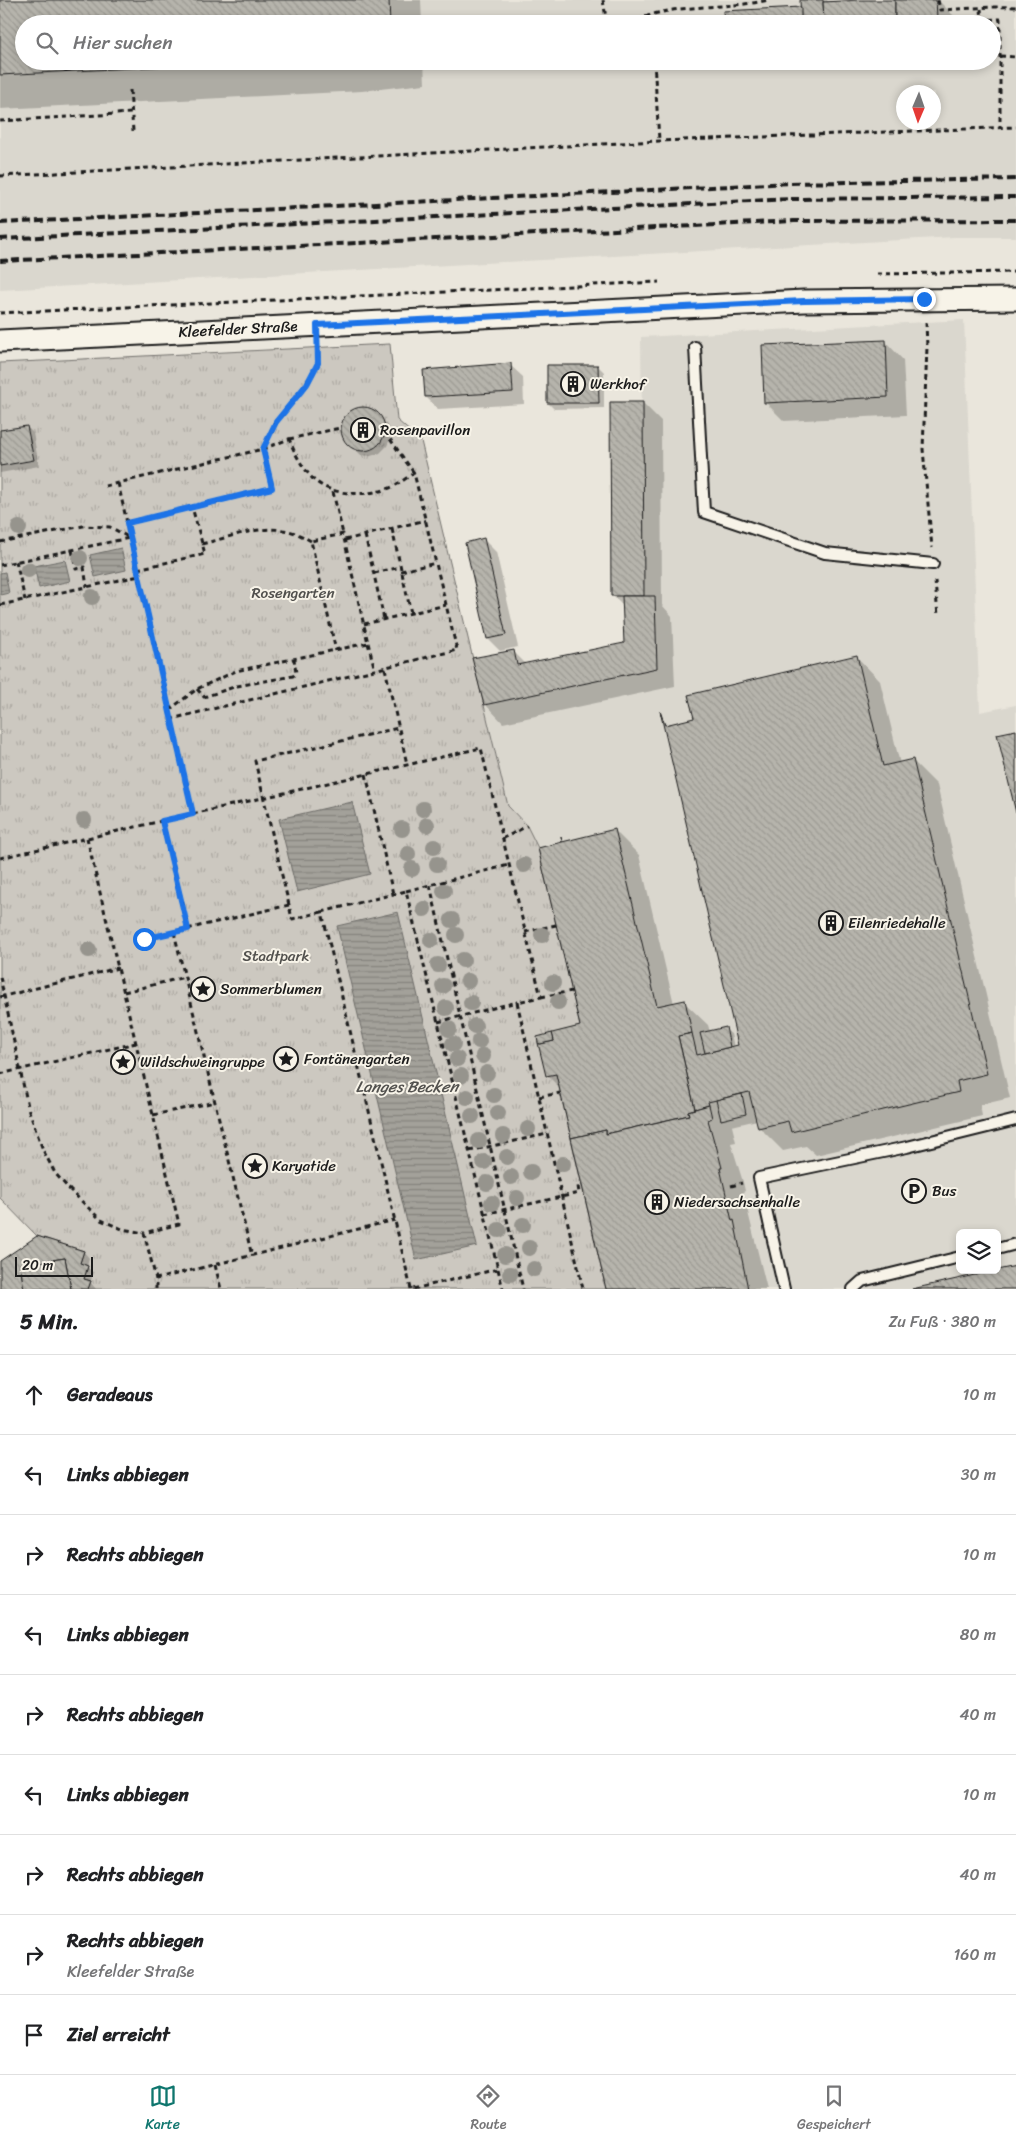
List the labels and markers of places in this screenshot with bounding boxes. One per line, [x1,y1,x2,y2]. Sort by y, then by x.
building icon: Werkhof [560,371,586,397]
place label: Werkhof [590,371,648,397]
building icon: Rosenpavillon [350,417,376,443]
place label: Rosenpavillon [380,417,470,443]
building icon: Eilenriedehalle [818,910,844,936]
place label: Eilenriedehalle [848,910,946,936]
place icon: Sommerblumen [190,976,216,1002]
place label: Sommerblumen [220,976,322,1002]
place icon: Fontänengarten [273,1046,299,1072]
place label: Fontänengarten [304,1046,410,1072]
place icon: Wildschweingruppe [110,1049,136,1075]
place label: Wildschweingruppe [140,1049,265,1075]
place icon: Karyatide [242,1153,268,1179]
place label: Karyatide [272,1153,336,1179]
parking icon: Bus [901,1178,927,1204]
place label: Bus [932,1178,957,1204]
building icon: Niedersachsenhalle [644,1189,670,1215]
place label: Niedersachsenhalle [674,1189,800,1215]

